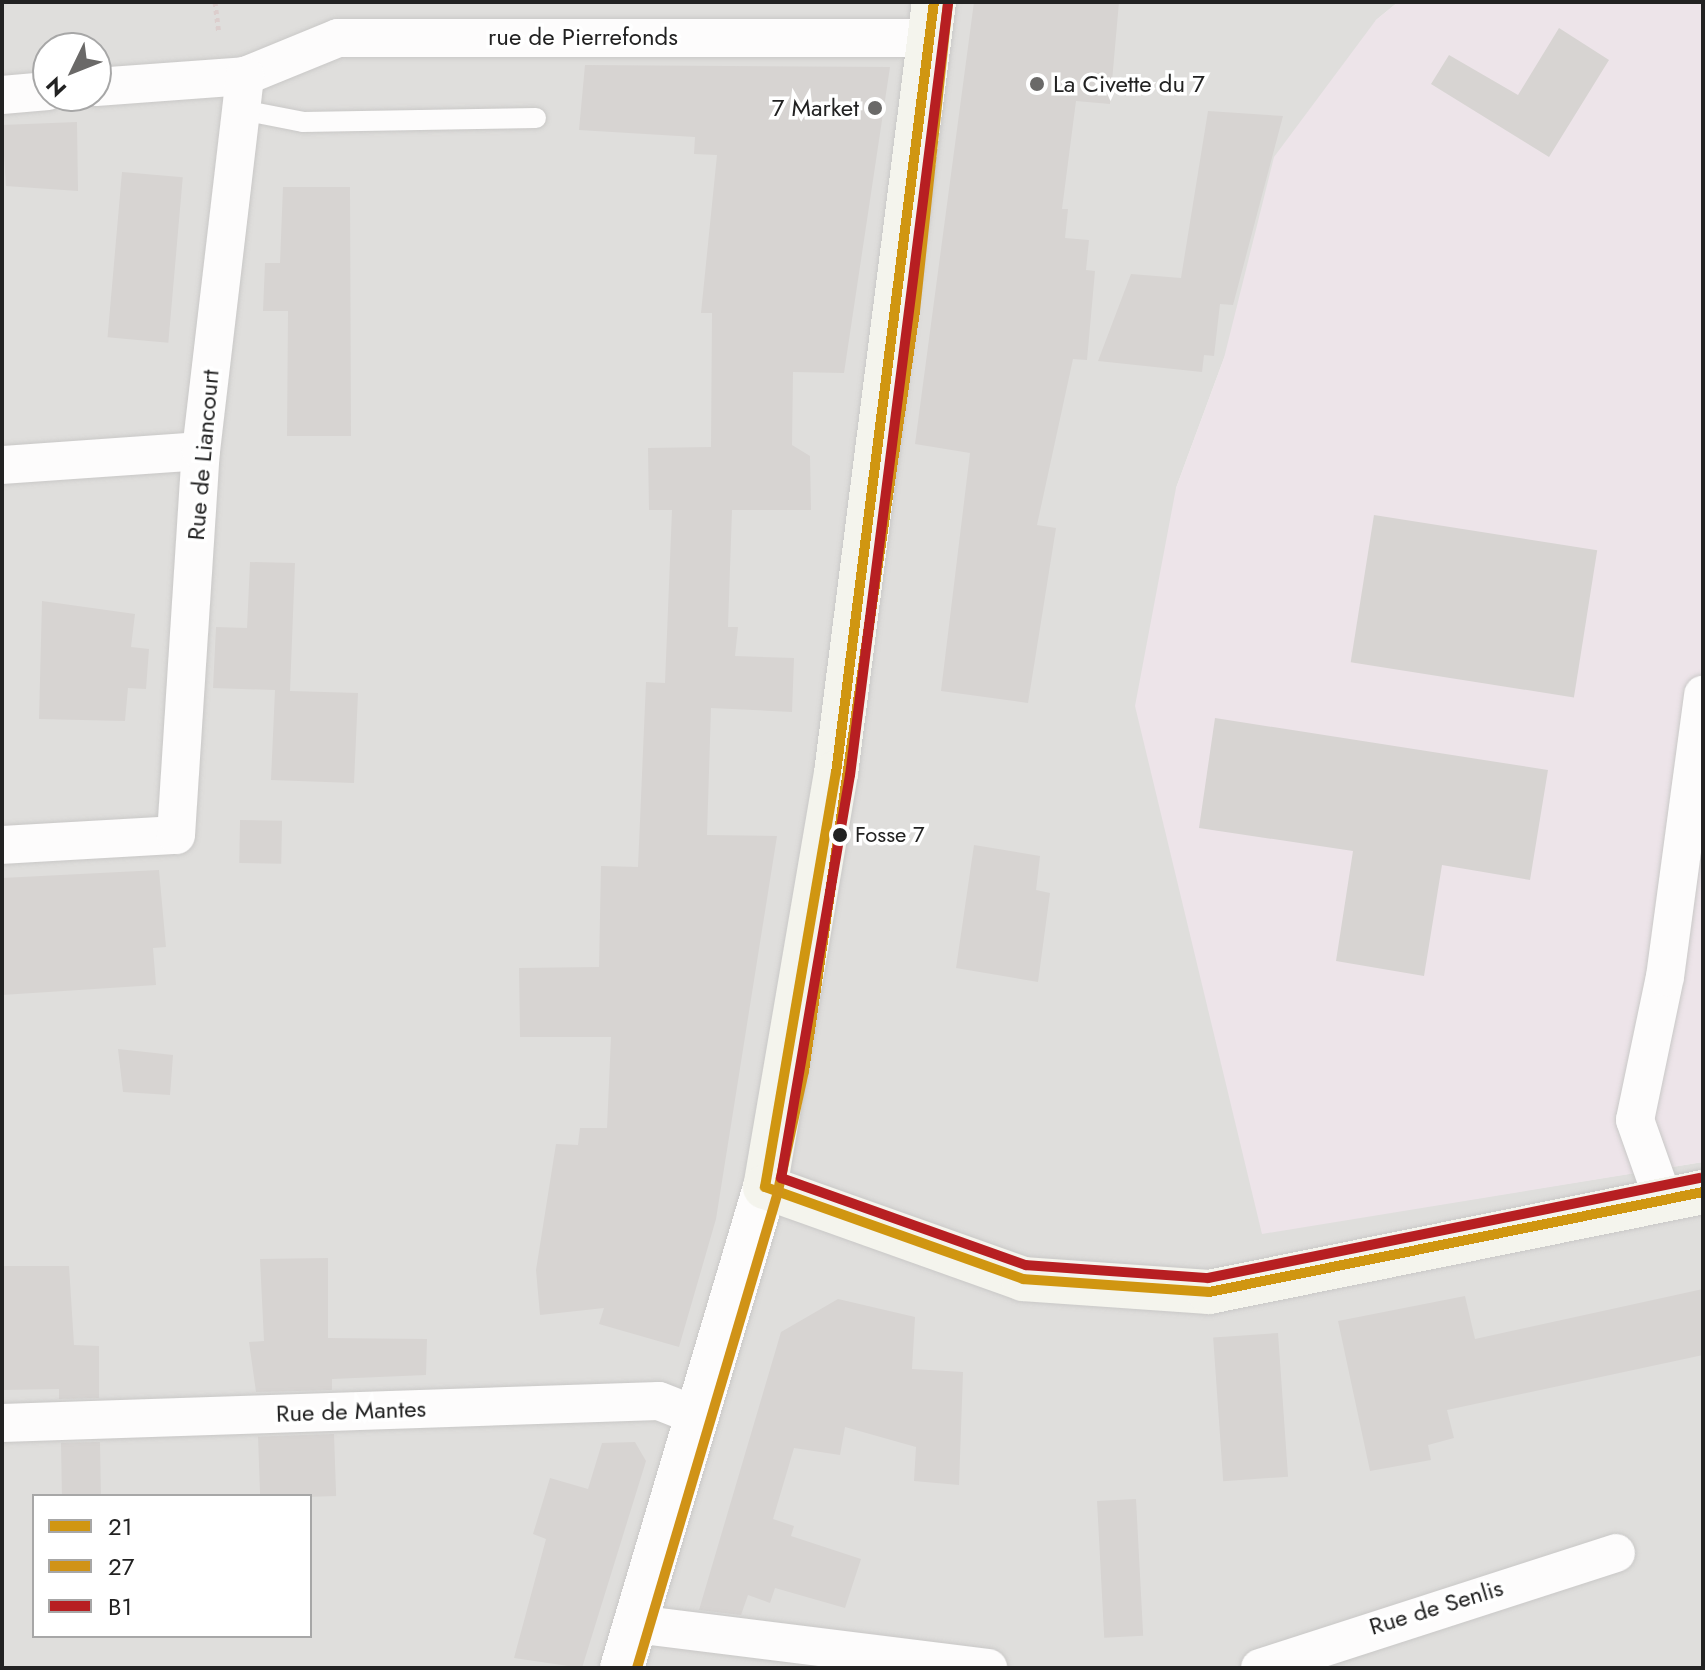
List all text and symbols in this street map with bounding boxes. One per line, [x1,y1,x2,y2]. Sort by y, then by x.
street label: rue de Pierrefonds [488,23,678,51]
north arrow [32,32,112,112]
text: N [38,70,74,104]
place label: La Civette du 7 [1053,70,1205,98]
marker: La Civette du 7 [1028,75,1046,93]
place label: 7 Market [772,94,859,122]
marker: 7 Market [866,99,884,117]
street label: Rue de Liancourt [181,368,225,542]
place label: Fosse 7 [855,822,925,848]
marker: Fosse 7 [832,827,848,843]
street label: Rue de Mantes [275,1394,427,1428]
legend [32,1494,312,1638]
text: 21 [108,1509,132,1544]
text: 27 [108,1549,134,1584]
street label: Rue de Senlis [1366,1573,1506,1641]
text: B1 [108,1589,132,1624]

